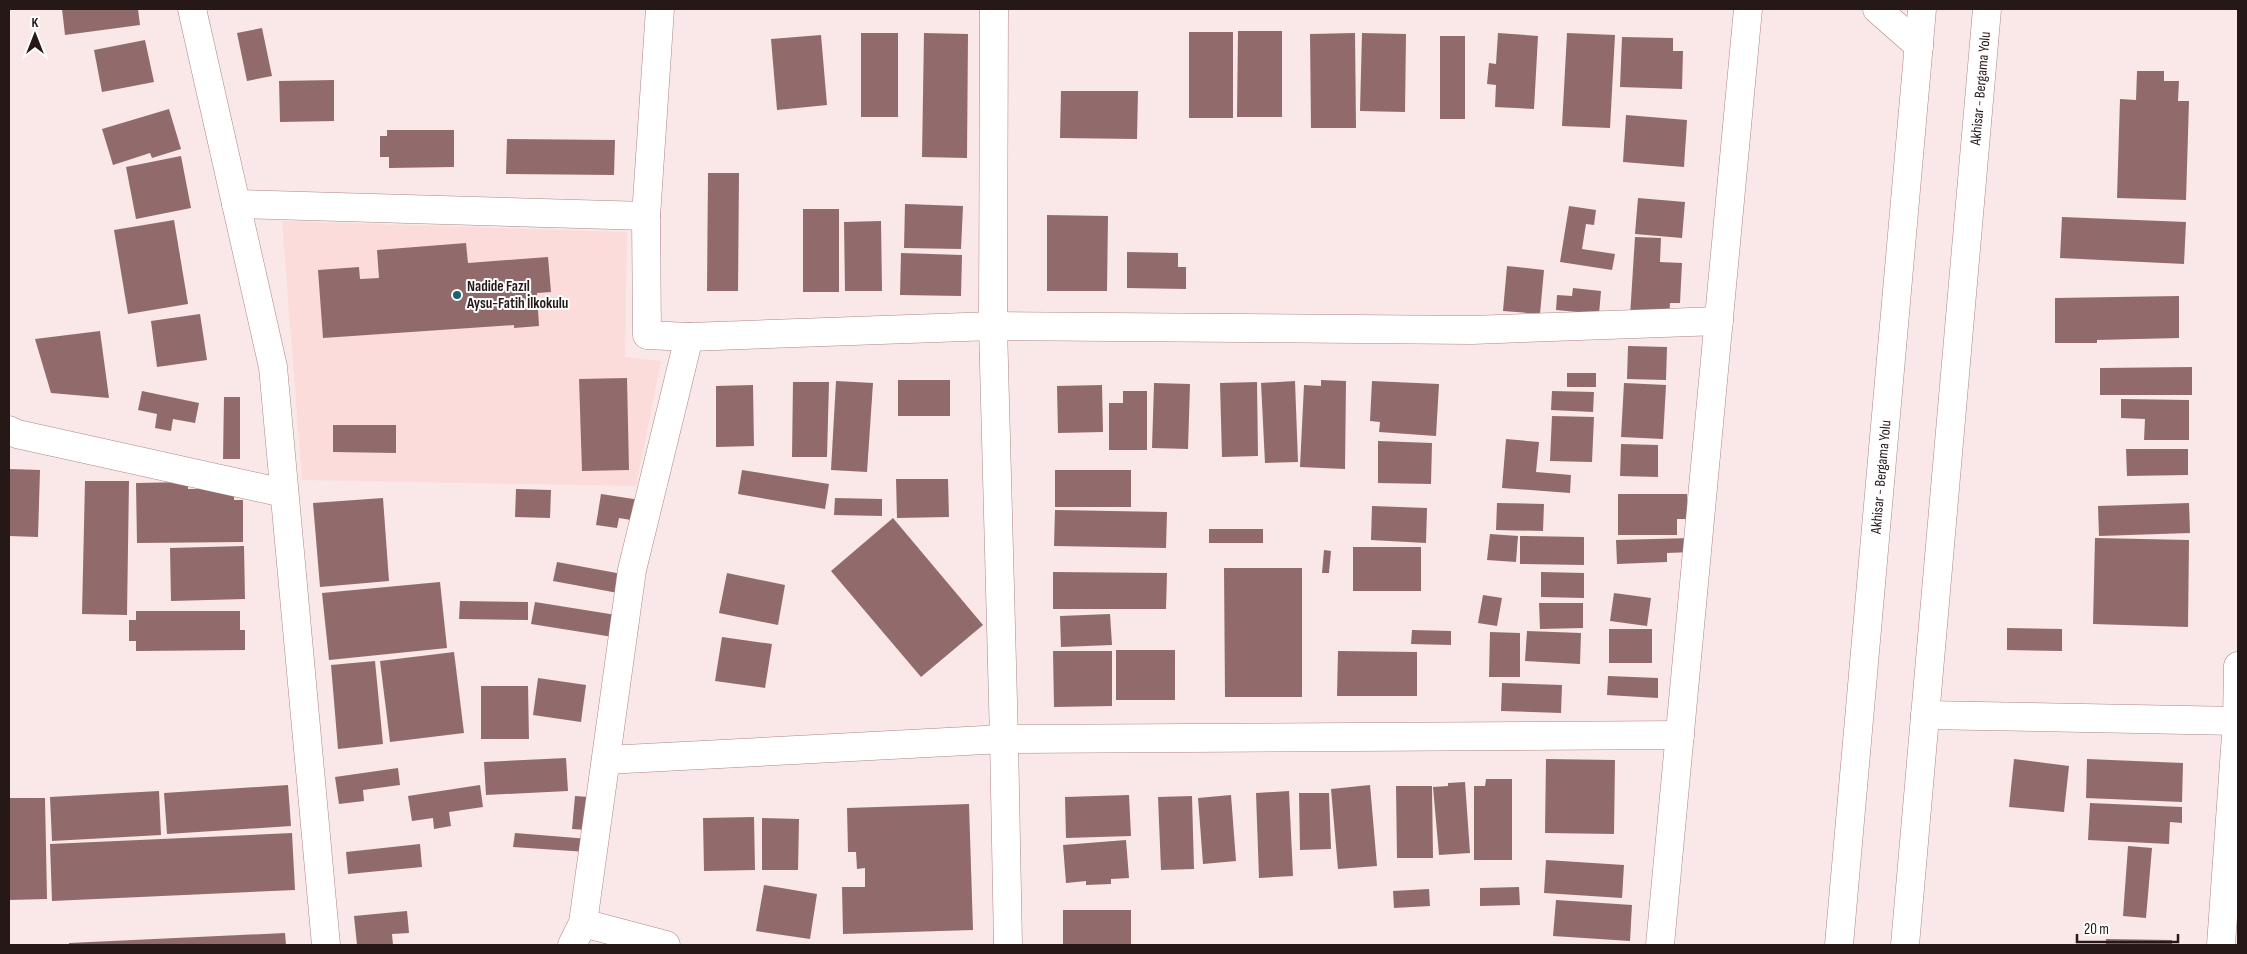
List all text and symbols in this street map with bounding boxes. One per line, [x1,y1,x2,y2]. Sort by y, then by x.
north arrow [10,10,60,60]
text: K [32,14,39,31]
street label: Akhisar - Bergama Yolu [1966,31,1995,147]
place label: Nadide Fazıl Aysu-Fatih İlkokulu [466,277,568,313]
marker: Nadide Fazıl Aysu-Fatih İlkokulu [451,289,463,301]
street label: Akhisar - Bergama Yolu [1866,419,1896,536]
scale bar [2077,912,2178,944]
text: 20 m [2084,920,2109,939]

